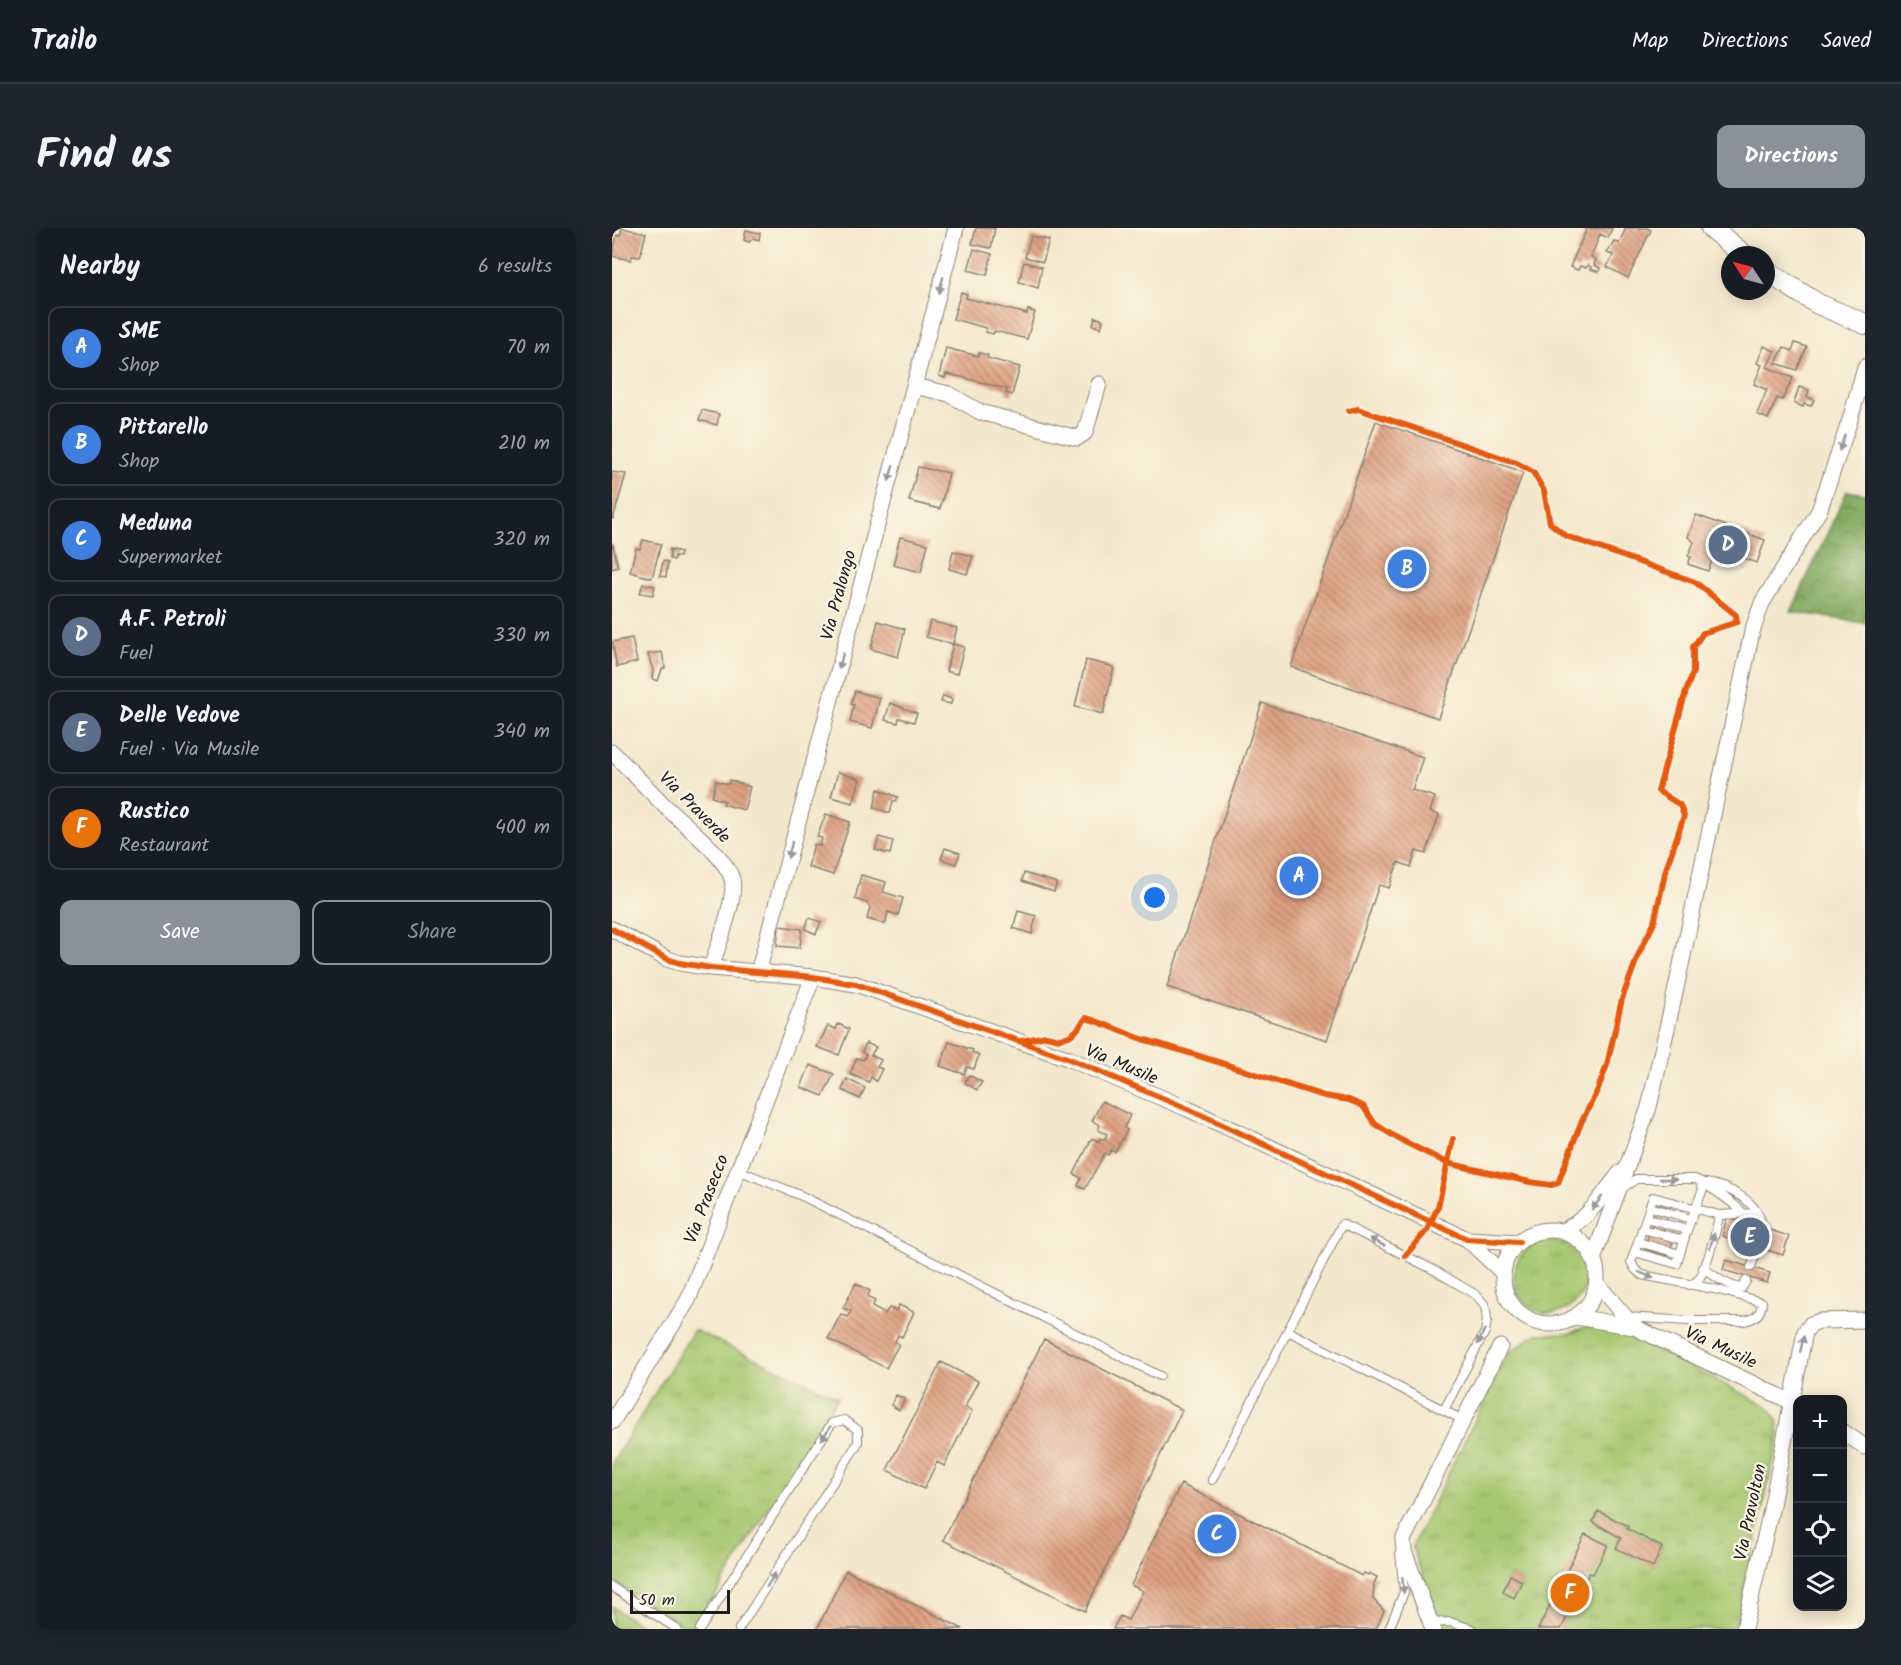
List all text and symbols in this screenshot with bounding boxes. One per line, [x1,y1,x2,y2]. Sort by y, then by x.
text: Trailo [30,19,97,64]
text: Map [1632,25,1668,58]
text: Directions [1701,25,1788,58]
text: Saved [1821,25,1871,58]
text: Find us [36,123,172,190]
button: Directions [1717,125,1865,188]
text: Nearby [60,246,140,288]
north arrow [1721,246,1775,300]
text: 6 results [478,251,552,283]
one-way arrow [936,276,945,294]
text: SME [119,315,160,350]
text: A [75,332,88,364]
text: 70 m [507,332,550,364]
text: Shop [119,350,159,382]
text: Pittarello [119,411,208,446]
text: B [75,428,88,460]
text: 210 m [498,428,550,460]
one-way arrow [1837,434,1847,452]
text: Shop [119,446,159,478]
one-way arrow [886,464,895,482]
text: Meduna [119,507,192,542]
pin: D [1708,522,1748,568]
text: C [75,524,88,556]
text: 320 m [493,524,550,556]
text: Supermarket [119,542,222,574]
pin: B [1388,546,1426,592]
street label: Via Pralongo [813,547,865,644]
text: A.F. Petroli [119,603,226,638]
text: D [75,620,88,652]
text: 330 m [493,620,550,652]
text: Fuel [119,638,153,670]
one-way arrow [836,653,845,671]
text: Delle Vedove [119,699,240,734]
text: E [76,716,87,748]
text: 340 m [494,716,550,748]
text: Fuel · Via Musile [119,734,259,766]
street label: Via Praverde [651,765,737,851]
text: Rustico [119,795,190,830]
text: F [76,812,87,844]
text: 400 m [495,812,550,844]
text: Restaurant [119,830,209,862]
one-way arrow [785,841,795,859]
pin: A [1280,854,1318,898]
your location [1140,883,1169,912]
button: Save [60,900,300,965]
button: Share [312,900,552,965]
street label: Via Musile [1080,1037,1162,1094]
street label: Via Prasecco [677,1151,738,1248]
one-way arrow [1659,1174,1678,1184]
one-way arrow [1591,1195,1604,1211]
pin: E [1730,1214,1770,1260]
one-way arrow [1708,1232,1718,1250]
one-way arrow [1369,1237,1386,1247]
one-way arrow [1638,1270,1656,1280]
street label: Via Musile [1679,1319,1761,1378]
one-way arrow [1477,1329,1486,1346]
one-way arrow [1798,1335,1808,1353]
map controls [1793,1395,1847,1611]
button: + [1793,1395,1847,1449]
one-way arrow [820,1424,832,1440]
button: − [1793,1449,1847,1503]
street label: Via Pravolton [1727,1461,1776,1564]
button: locate [1793,1503,1847,1557]
pin: C [1198,1512,1236,1556]
button: layers [1793,1557,1847,1611]
pin: F [1550,1570,1590,1616]
one-way arrow [765,1571,776,1588]
one-way arrow [1398,1576,1408,1595]
scale bar [630,1587,730,1614]
text: 50 m [639,1588,675,1613]

